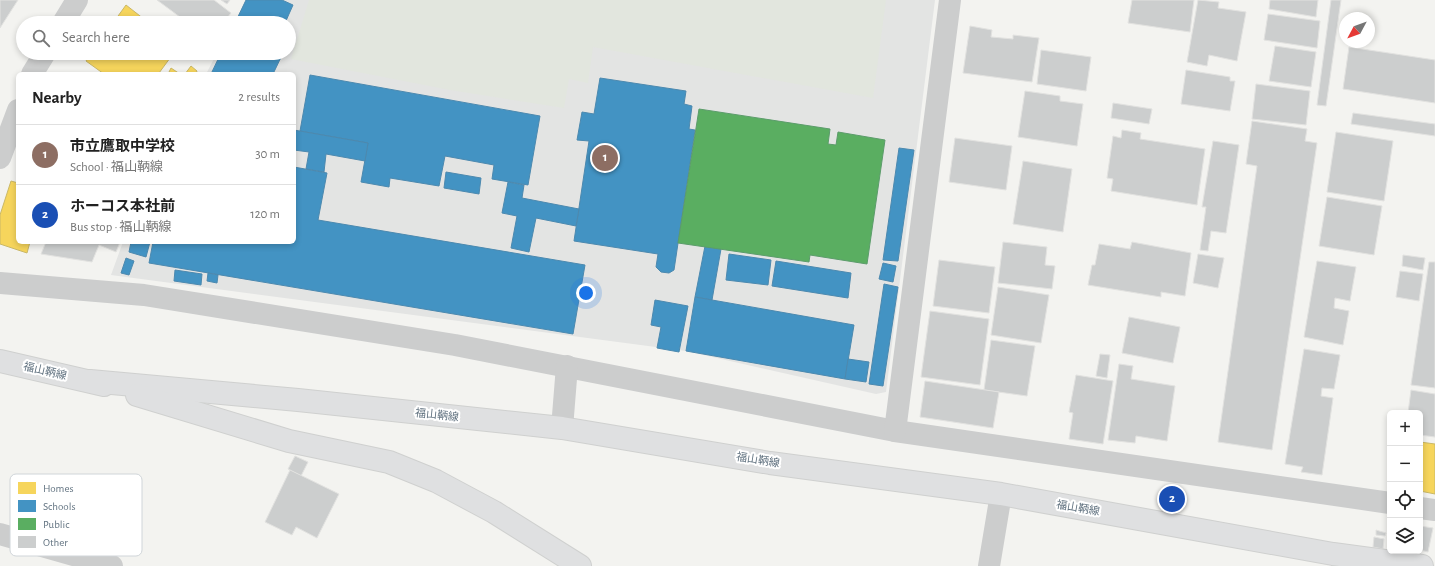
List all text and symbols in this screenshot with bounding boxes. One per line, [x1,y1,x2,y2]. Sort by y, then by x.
north arrow [1339,12,1375,48]
search box [16,16,296,60]
icon: search [30,27,52,49]
text: Search here [62,30,130,45]
text: Nearby [32,89,82,106]
text: 2 results [238,91,280,104]
text: 市立鷹取中学校 [70,139,175,154]
pin: 1 [592,143,618,173]
text: 1 [43,148,47,161]
text: 30 m [255,148,280,161]
text: School · 福山鞆線 [70,161,163,174]
text: ホーコス本社前 [70,199,175,214]
text: 2 [42,208,48,221]
text: 120 m [250,208,280,221]
text: Bus stop · 福山鞆線 [70,221,172,234]
your location [576,283,596,303]
street label: 福山鞆線 [22,360,68,381]
street label: 福山鞆線 [415,406,460,423]
map controls [1387,410,1423,554]
button: + [1387,410,1423,446]
button: − [1387,446,1423,482]
street label: 福山鞆線 [735,450,781,469]
legend [10,474,142,556]
button: locate [1387,482,1423,518]
text: Homes [43,483,74,494]
pin: 2 [1159,484,1185,514]
street label: 福山鞆線 [1055,498,1101,517]
text: Schools [43,501,76,512]
button: layers [1387,518,1423,554]
text: Public [43,519,70,530]
text: Other [43,537,68,548]

